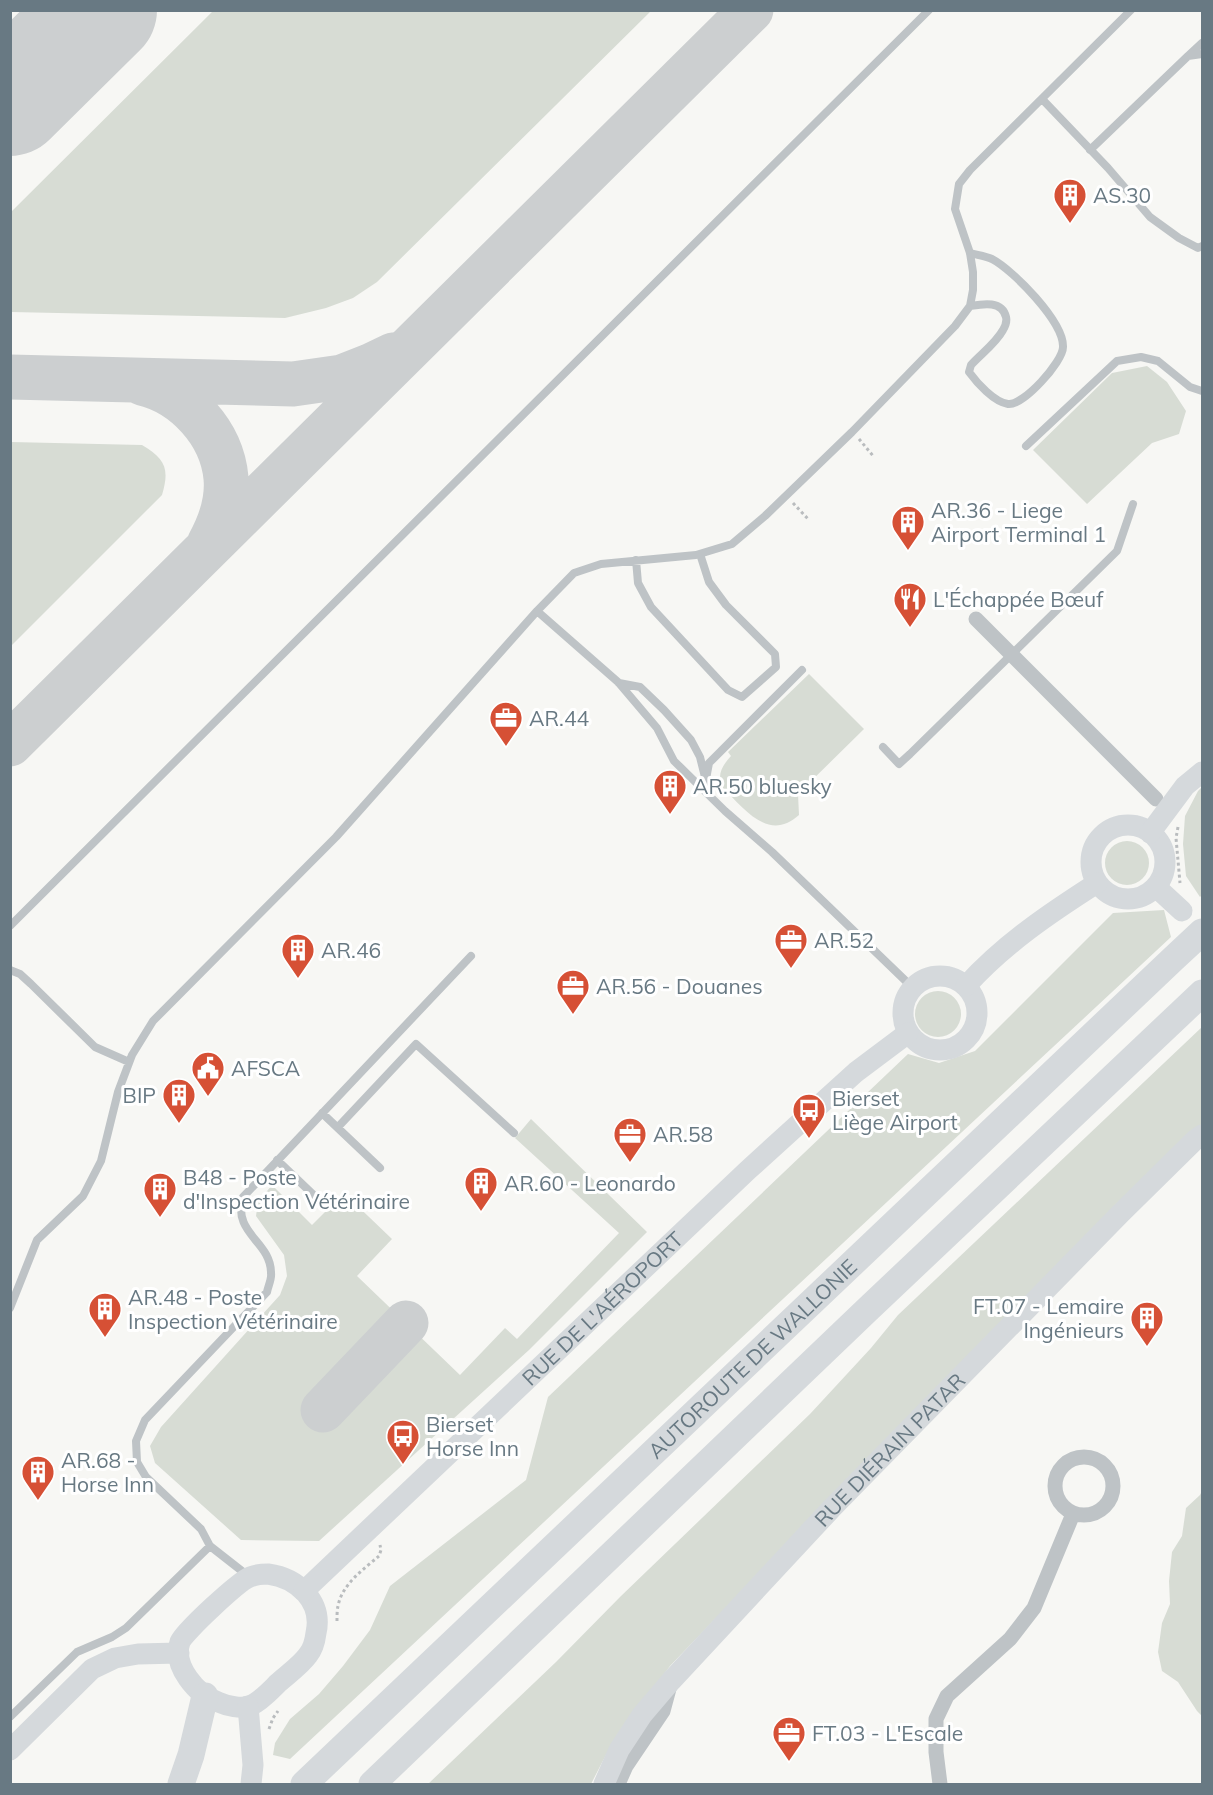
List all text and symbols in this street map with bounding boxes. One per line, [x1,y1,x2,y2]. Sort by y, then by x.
building icon: AS.30 [1052,177,1088,224]
place label: AS.30 [1093,182,1151,208]
place label: AR.36 - Liege Airport Terminal 1 [931,497,1106,547]
building icon: AR.36 - Liege Airport Terminal 1 [890,504,926,551]
restaurant icon: L'Échappée Bœuf [892,581,928,628]
place label: L'Échappée Bœuf [933,586,1104,612]
office icon: AR.44 [488,700,524,747]
place label: AR.44 [529,705,589,731]
building icon: AR.50 bluesky [652,768,688,815]
place label: AR.50 bluesky [693,773,832,799]
office icon: AR.52 [773,922,809,969]
place label: AR.52 [814,927,874,953]
building icon: AR.46 [280,932,316,979]
place label: AR.46 [321,937,381,963]
office icon: AR.56 - Douanes [555,968,591,1015]
place label: AR.56 - Douanes [596,973,763,999]
public building icon: AFSCA [190,1050,226,1097]
place label: AFSCA [231,1055,301,1081]
building icon: BIP [161,1077,197,1124]
place label: BIP [123,1082,156,1108]
place label: Bierset Liège Airport [832,1085,958,1135]
bus stop icon: Bierset Liège Airport [791,1092,827,1139]
office icon: AR.58 [612,1116,648,1163]
place label: AR.58 [653,1121,713,1147]
place label: B48 - Poste d'Inspection Vétérinaire [183,1164,410,1214]
building icon: AR.60 - Leonardo [463,1165,499,1212]
place label: AR.60 - Leonardo [504,1170,676,1196]
building icon: B48 - Poste d'Inspection Vétérinaire [142,1171,178,1218]
street label: RUE DE L'AÉROPORT [516,1225,688,1391]
street label: AUTOROUTE DE WALLONIE [642,1253,862,1464]
place label: AR.48 - Poste Inspection Vétérinaire [128,1284,338,1334]
building icon: AR.48 - Poste Inspection Vétérinaire [87,1291,123,1338]
place label: FT.07 - Lemaire Ingénieurs [973,1293,1124,1343]
building icon: FT.07 - Lemaire Ingénieurs [1129,1300,1165,1347]
street label: RUE DIÉRAIN PATAR [809,1367,970,1532]
place label: Bierset Horse Inn [426,1411,519,1461]
bus stop icon: Bierset Horse Inn [385,1418,421,1465]
place label: AR.68 - Horse Inn [61,1447,154,1497]
building icon: AR.68 - Horse Inn [20,1454,56,1501]
office icon: FT.03 - L'Escale [771,1715,807,1762]
place label: FT.03 - L'Escale [812,1720,963,1746]

